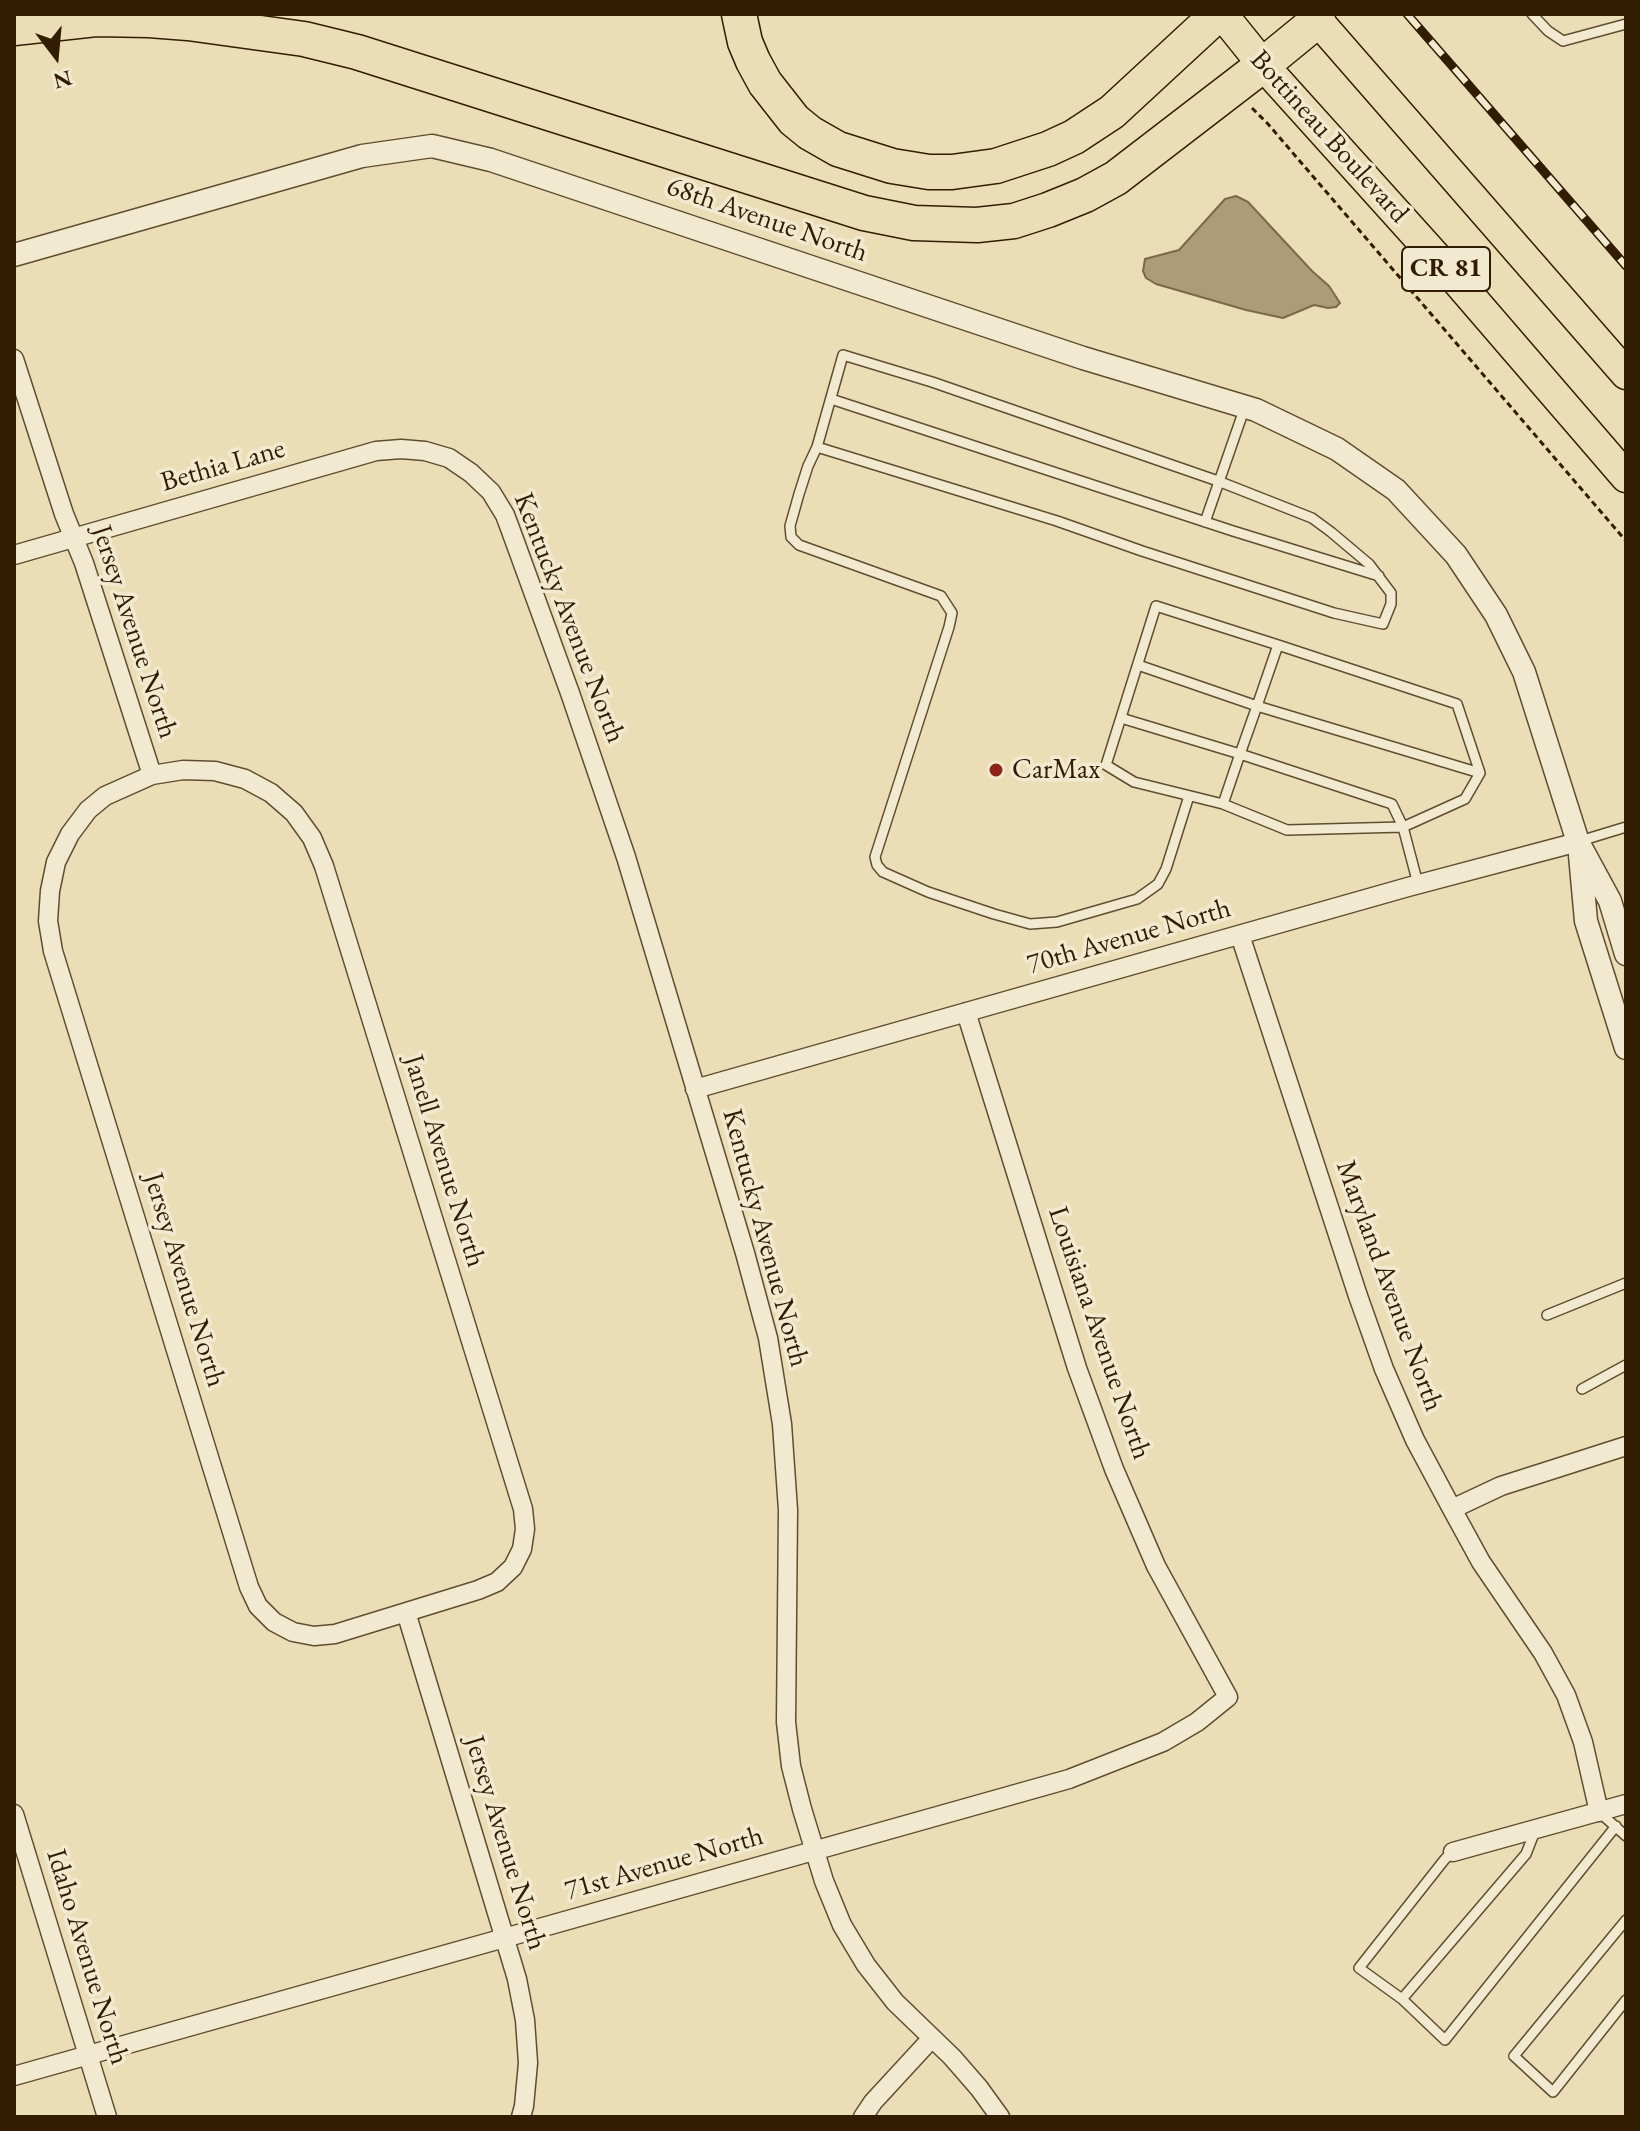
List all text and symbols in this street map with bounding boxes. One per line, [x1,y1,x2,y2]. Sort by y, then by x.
north arrow [16,16,96,96]
street label: Bottineau Boulevard [1243,44,1415,230]
text: N [50,63,75,96]
street label: 68th Avenue North [662,170,872,270]
road number: CR 81 [1402,247,1490,291]
street label: Bethia Lane [157,432,289,500]
street label: Kentucky Avenue North [506,488,632,748]
street label: Jersey Avenue North [84,521,184,743]
place label: CarMax [1012,753,1100,787]
marker: CarMax [987,761,1005,779]
street label: 70th Avenue North [1023,892,1235,982]
street label: Janell Avenue North [396,1051,492,1271]
street label: Kentucky Avenue North [714,1106,816,1370]
street label: Maryland Avenue North [1328,1156,1450,1416]
street label: Jersey Avenue North [135,1169,233,1391]
street label: Louisiana Avenue North [1040,1202,1158,1464]
street label: Jersey Avenue North [456,1732,554,1954]
street label: 71st Avenue North [561,1820,767,1908]
street label: Idaho Avenue North [38,1845,136,2069]

